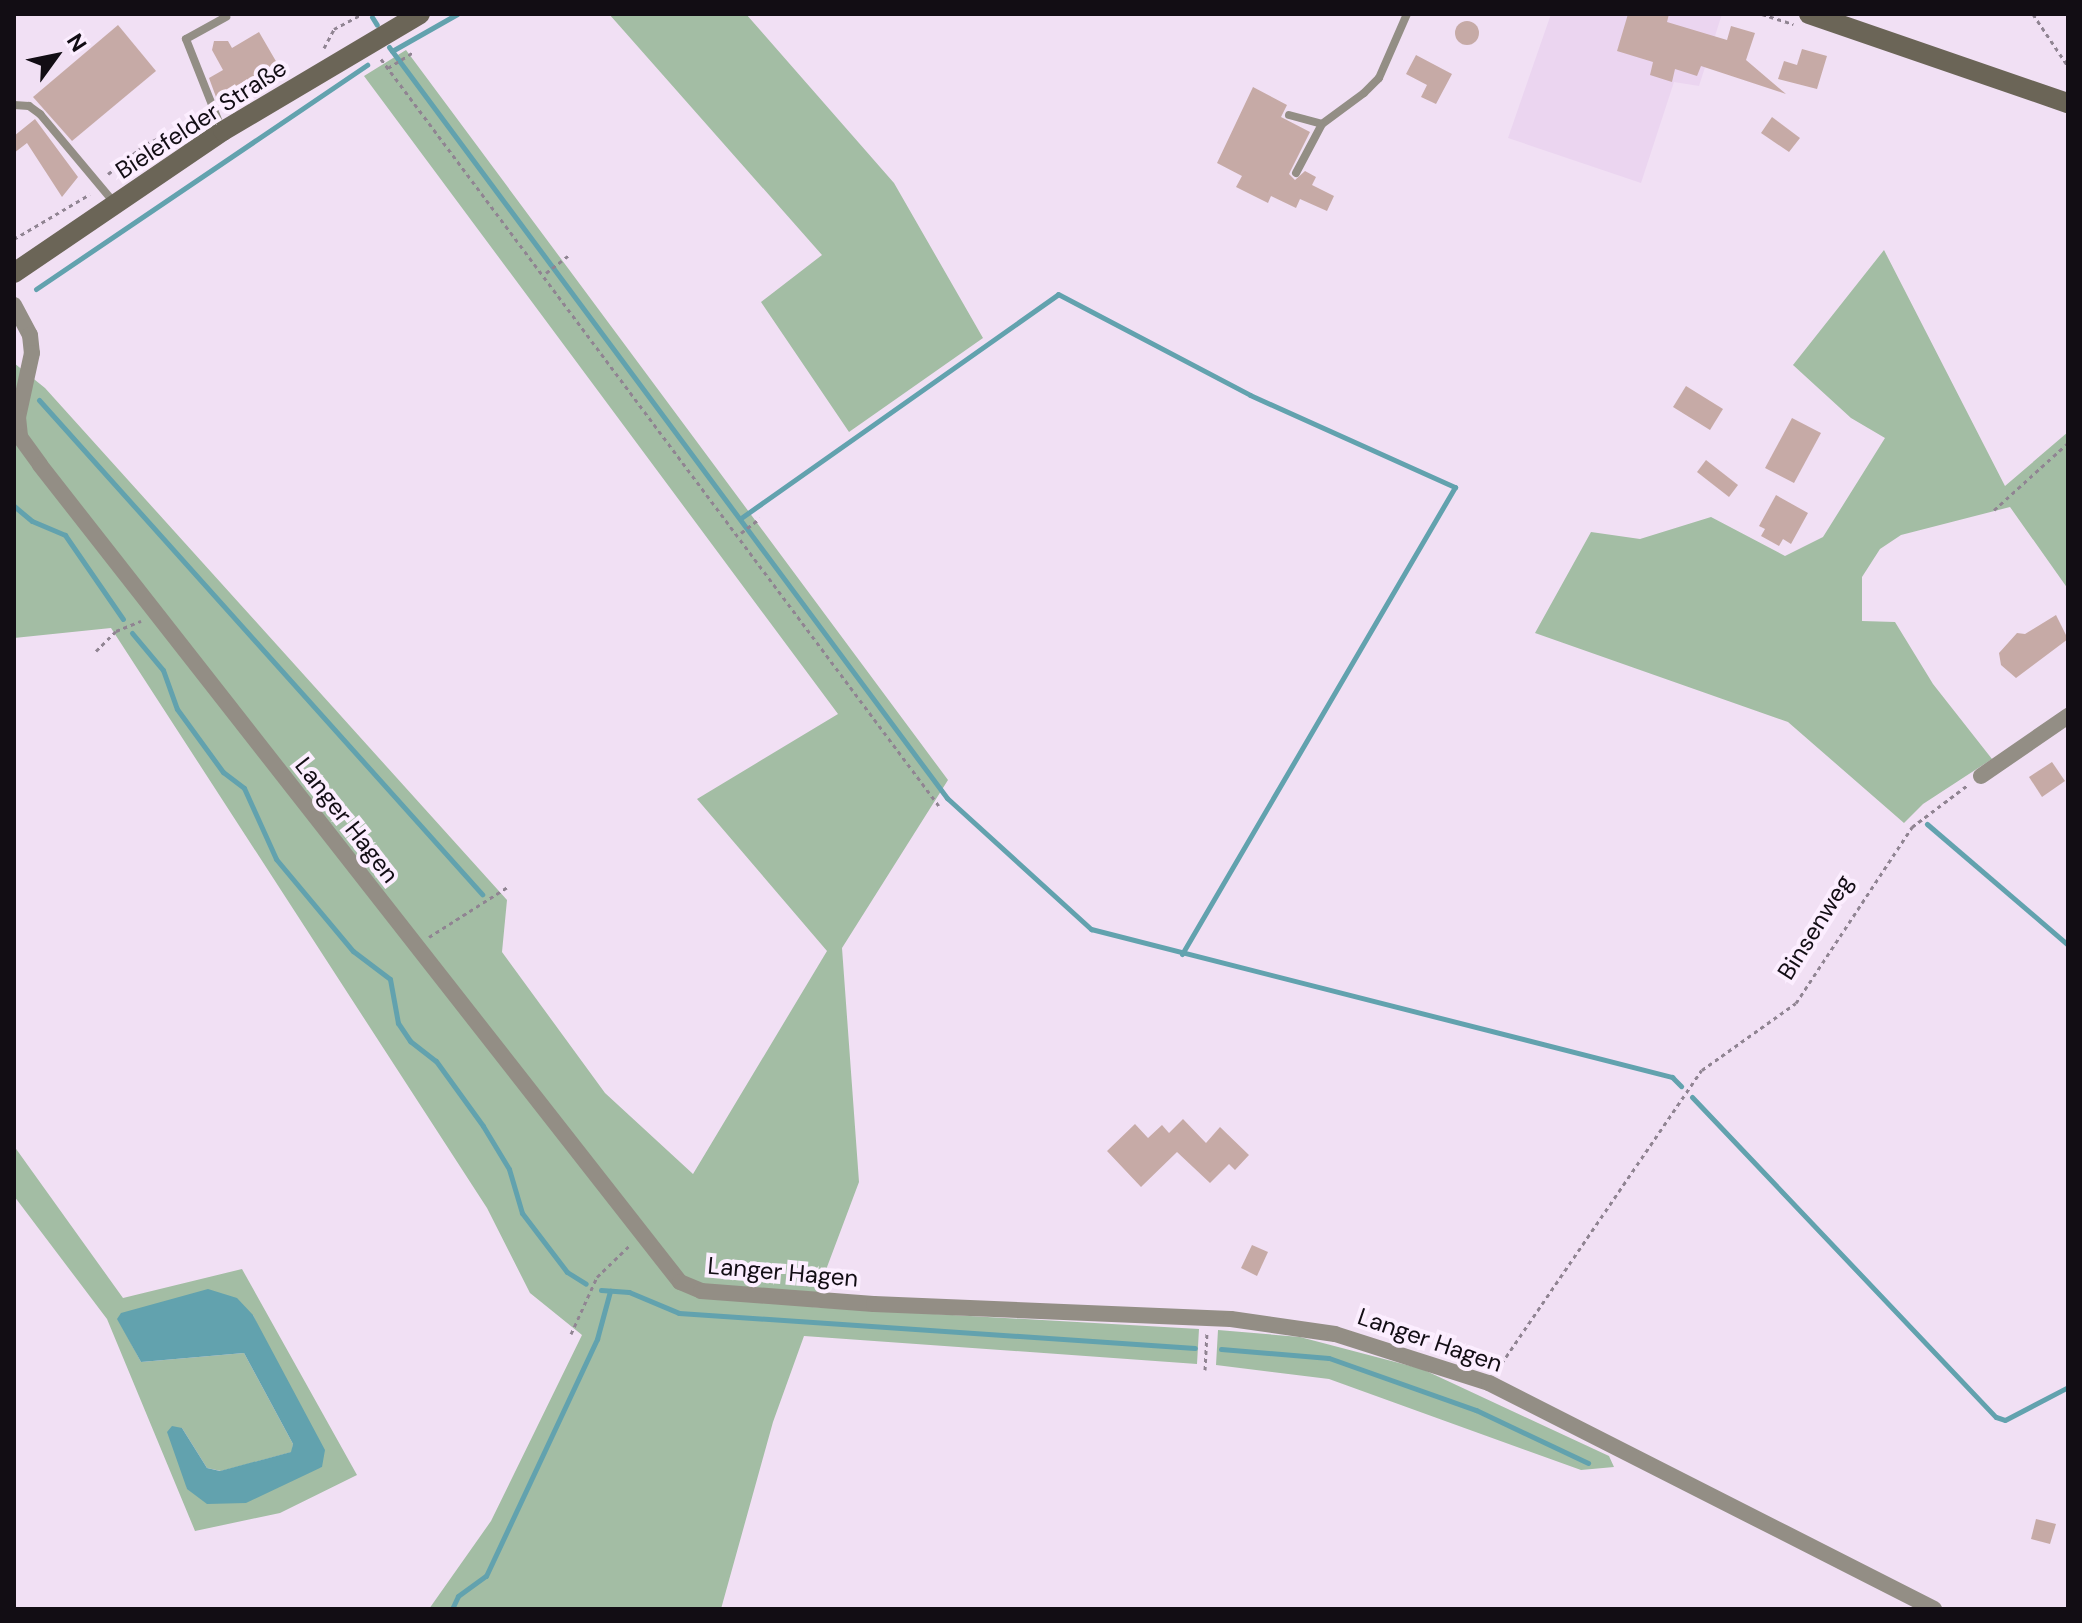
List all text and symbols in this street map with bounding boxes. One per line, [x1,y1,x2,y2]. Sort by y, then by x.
north arrow [16,16,96,96]
text: N [60,28,93,57]
street label: Bielefelder Straße [110,53,292,185]
street label: Langer Hagen [289,752,405,888]
street label: Binsenweg [1771,869,1859,985]
street label: Langer Hagen [707,1251,859,1293]
street label: Langer Hagen [1354,1302,1506,1378]

